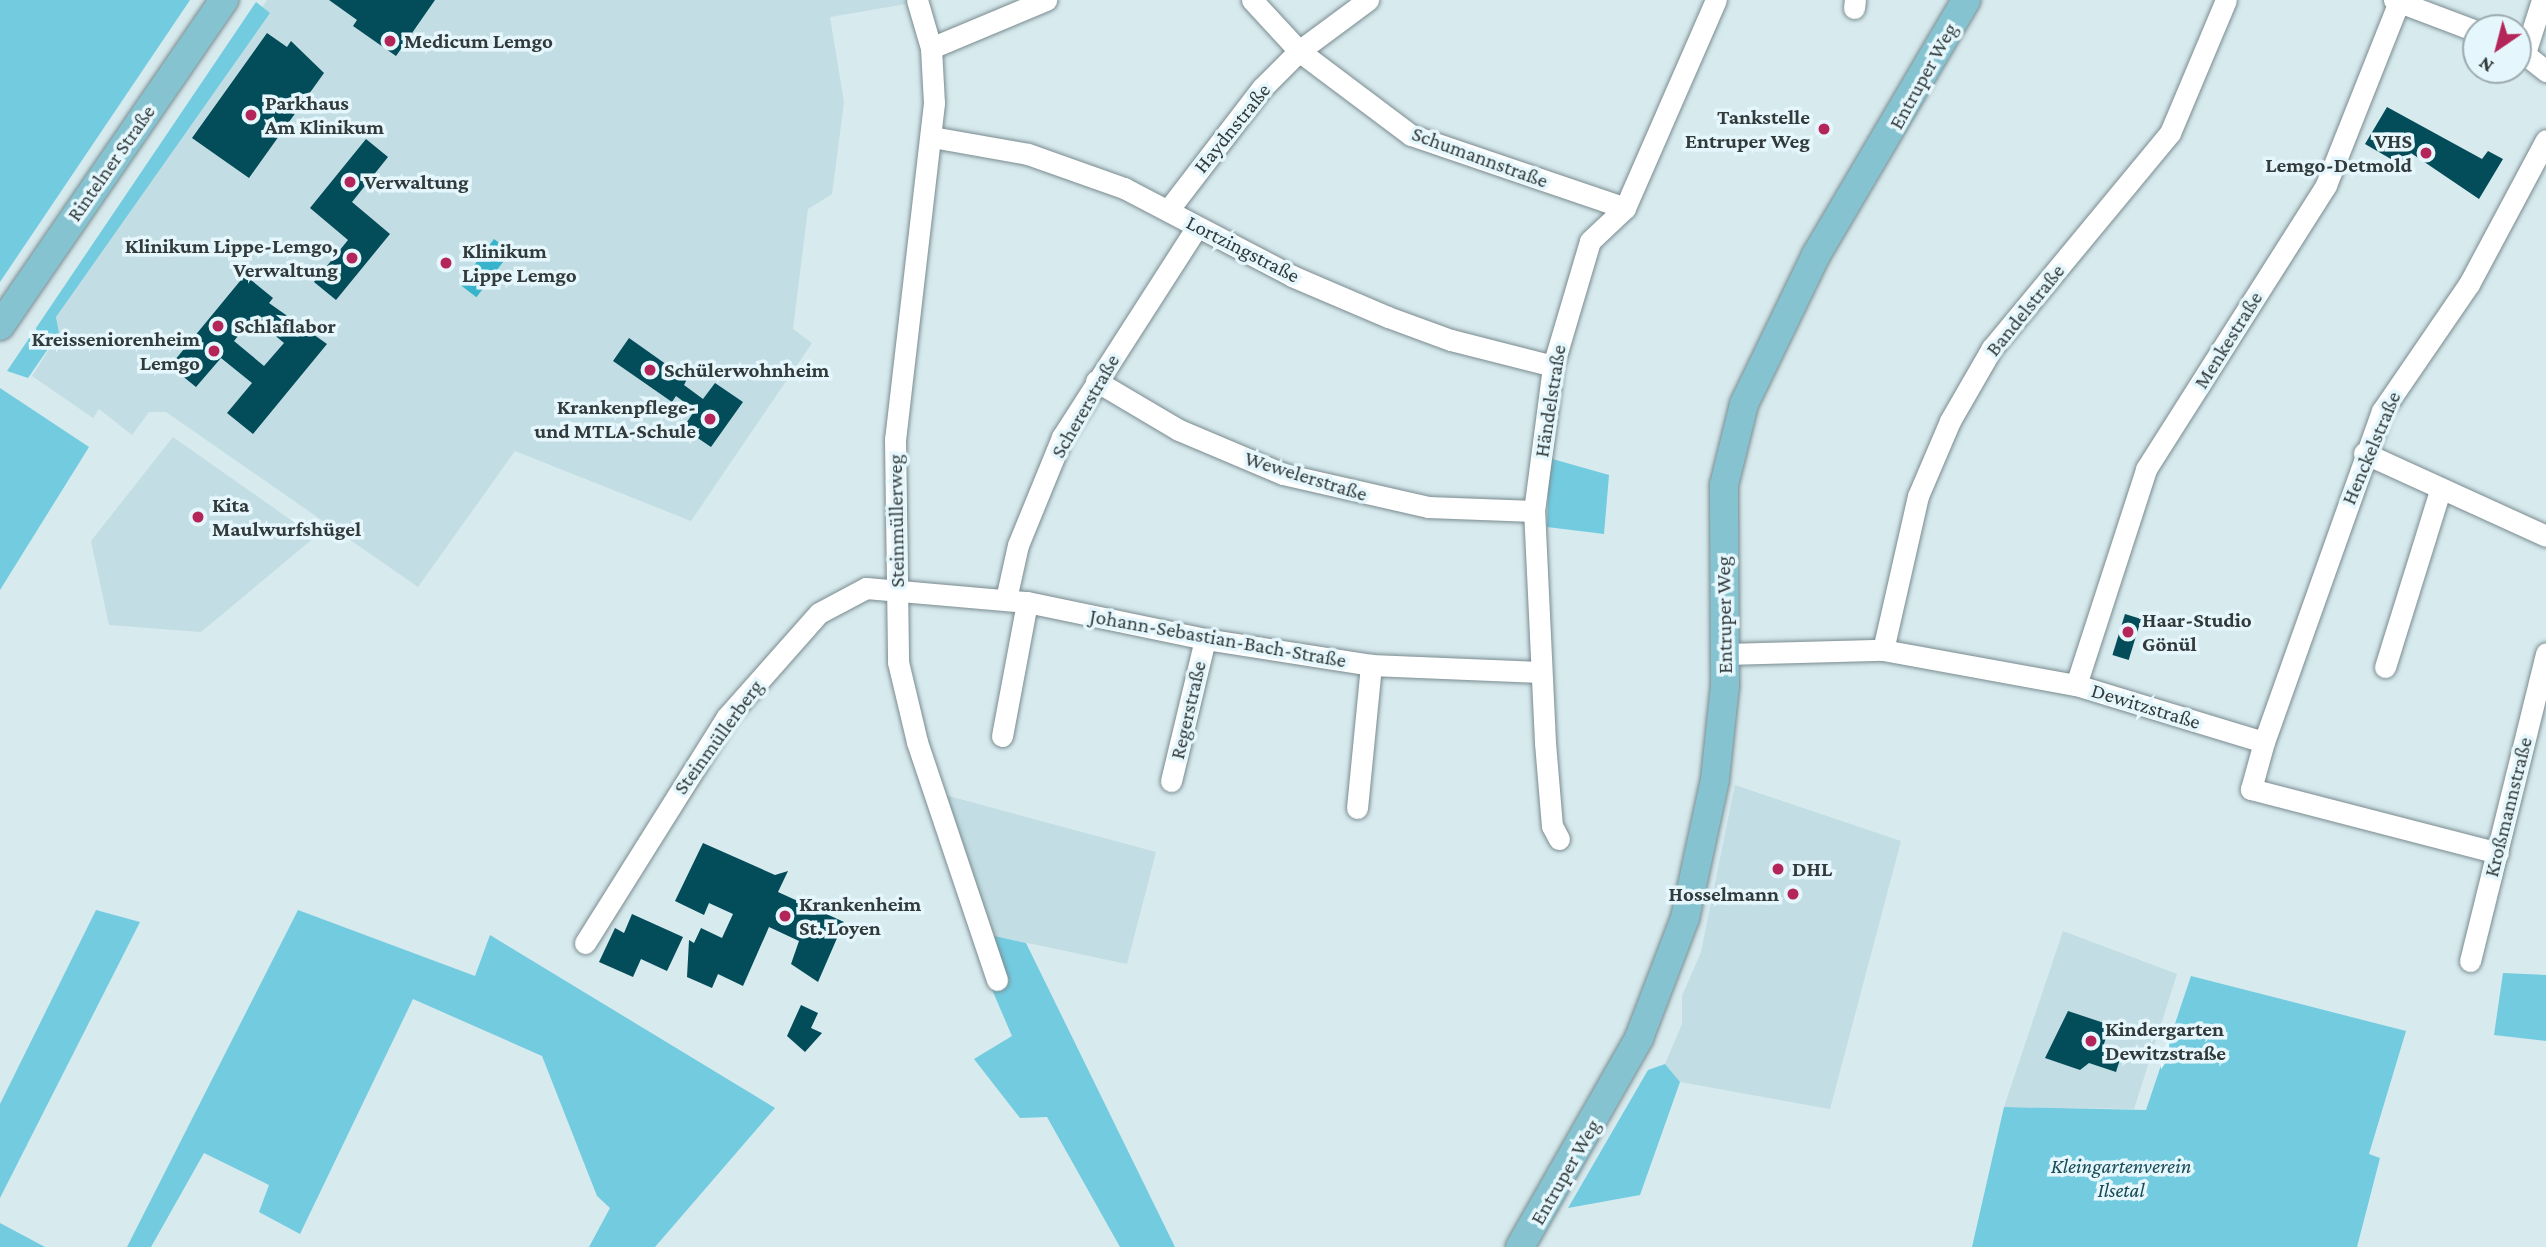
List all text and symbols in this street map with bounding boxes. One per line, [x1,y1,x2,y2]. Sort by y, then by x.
north arrow [2462,14,2532,84]
street label: Entruper Weg [1883,18,1963,134]
place label: Medicum Lemgo [404,28,553,54]
marker: Medicum Lemgo [382,33,398,49]
text: N [2474,53,2497,77]
street label: Haydnstraße [1188,78,1276,178]
place label: Parkhaus Am Klinikum [265,90,384,140]
street label: Rintelner Straße [62,100,160,226]
place label: Tankstelle Entruper Weg [1685,104,1810,154]
marker: Parkhaus Am Klinikum [243,107,259,123]
street label: Schumannstraße [1409,121,1551,193]
marker: Tankstelle Entruper Weg [1816,121,1832,137]
place label: VHS Lemgo-Detmold [2265,128,2412,178]
marker: VHS Lemgo-Detmold [2418,145,2434,161]
place label: Verwaltung [364,169,469,195]
marker: Verwaltung [342,174,358,190]
street label: Lortzingstraße [1182,210,1304,288]
place label: Klinikum Lippe-Lemgo, Verwaltung [125,233,338,283]
place label: Klinikum Lippe Lemgo [462,238,577,288]
marker: Klinikum Lippe-Lemgo, Verwaltung [344,250,360,266]
marker: Klinikum Lippe Lemgo [436,253,456,273]
street label: Bandelstraße [1980,259,2070,361]
street label: Menkestraße [2188,287,2268,393]
place label: Schlaflabor [234,313,336,339]
marker: Schlaflabor [208,316,228,336]
place label: Kreisseniorenheim Lemgo [32,326,200,376]
marker: Kreisseniorenheim Lemgo [206,343,222,359]
street label: Händelstraße [1529,343,1571,459]
street label: Schererstraße [1045,350,1125,462]
place label: Schülerwohnheim [664,357,829,383]
marker: Schülerwohnheim [642,362,658,378]
street label: Henckelstraße [2336,388,2406,508]
place label: Krankenpflege- und MTLA-Schule [534,394,696,444]
marker: Krankenpflege- und MTLA-Schule [702,411,718,427]
street label: Wewelerstraße [1242,445,1370,507]
street label: Steinmüllerweg [882,454,910,588]
place label: Kita Maulwurfshügel [212,492,361,542]
marker: Kita Maulwurfshügel [190,509,206,525]
street label: Entruper Weg [1710,556,1738,674]
street label: Johann-Sebastian-Bach-Straße [1088,603,1348,673]
place label: Haar-Studio Gönül [2142,607,2252,657]
marker: Haar-Studio Gönül [2120,624,2136,640]
street label: Regerstraße [1164,658,1212,762]
street label: Steinmüllerberg [668,675,768,799]
street label: Dewitzstraße [2088,677,2204,735]
street label: Kroßmannstraße [2478,734,2538,880]
place label: DHL [1792,856,1832,882]
marker: DHL [1770,861,1786,877]
place label: Hosselmann [1669,881,1779,907]
marker: Hosselmann [1785,886,1801,902]
place label: Krankenheim St. Loyen [799,891,921,941]
marker: Krankenheim St. Loyen [777,908,793,924]
place label: Kindergarten Dewitzstraße [2105,1016,2226,1066]
marker: Kindergarten Dewitzstraße [2083,1033,2099,1049]
street label: Entruper Weg [1525,1115,1605,1229]
park label: Kleingartenverein Ilsetal [2051,1153,2191,1203]

